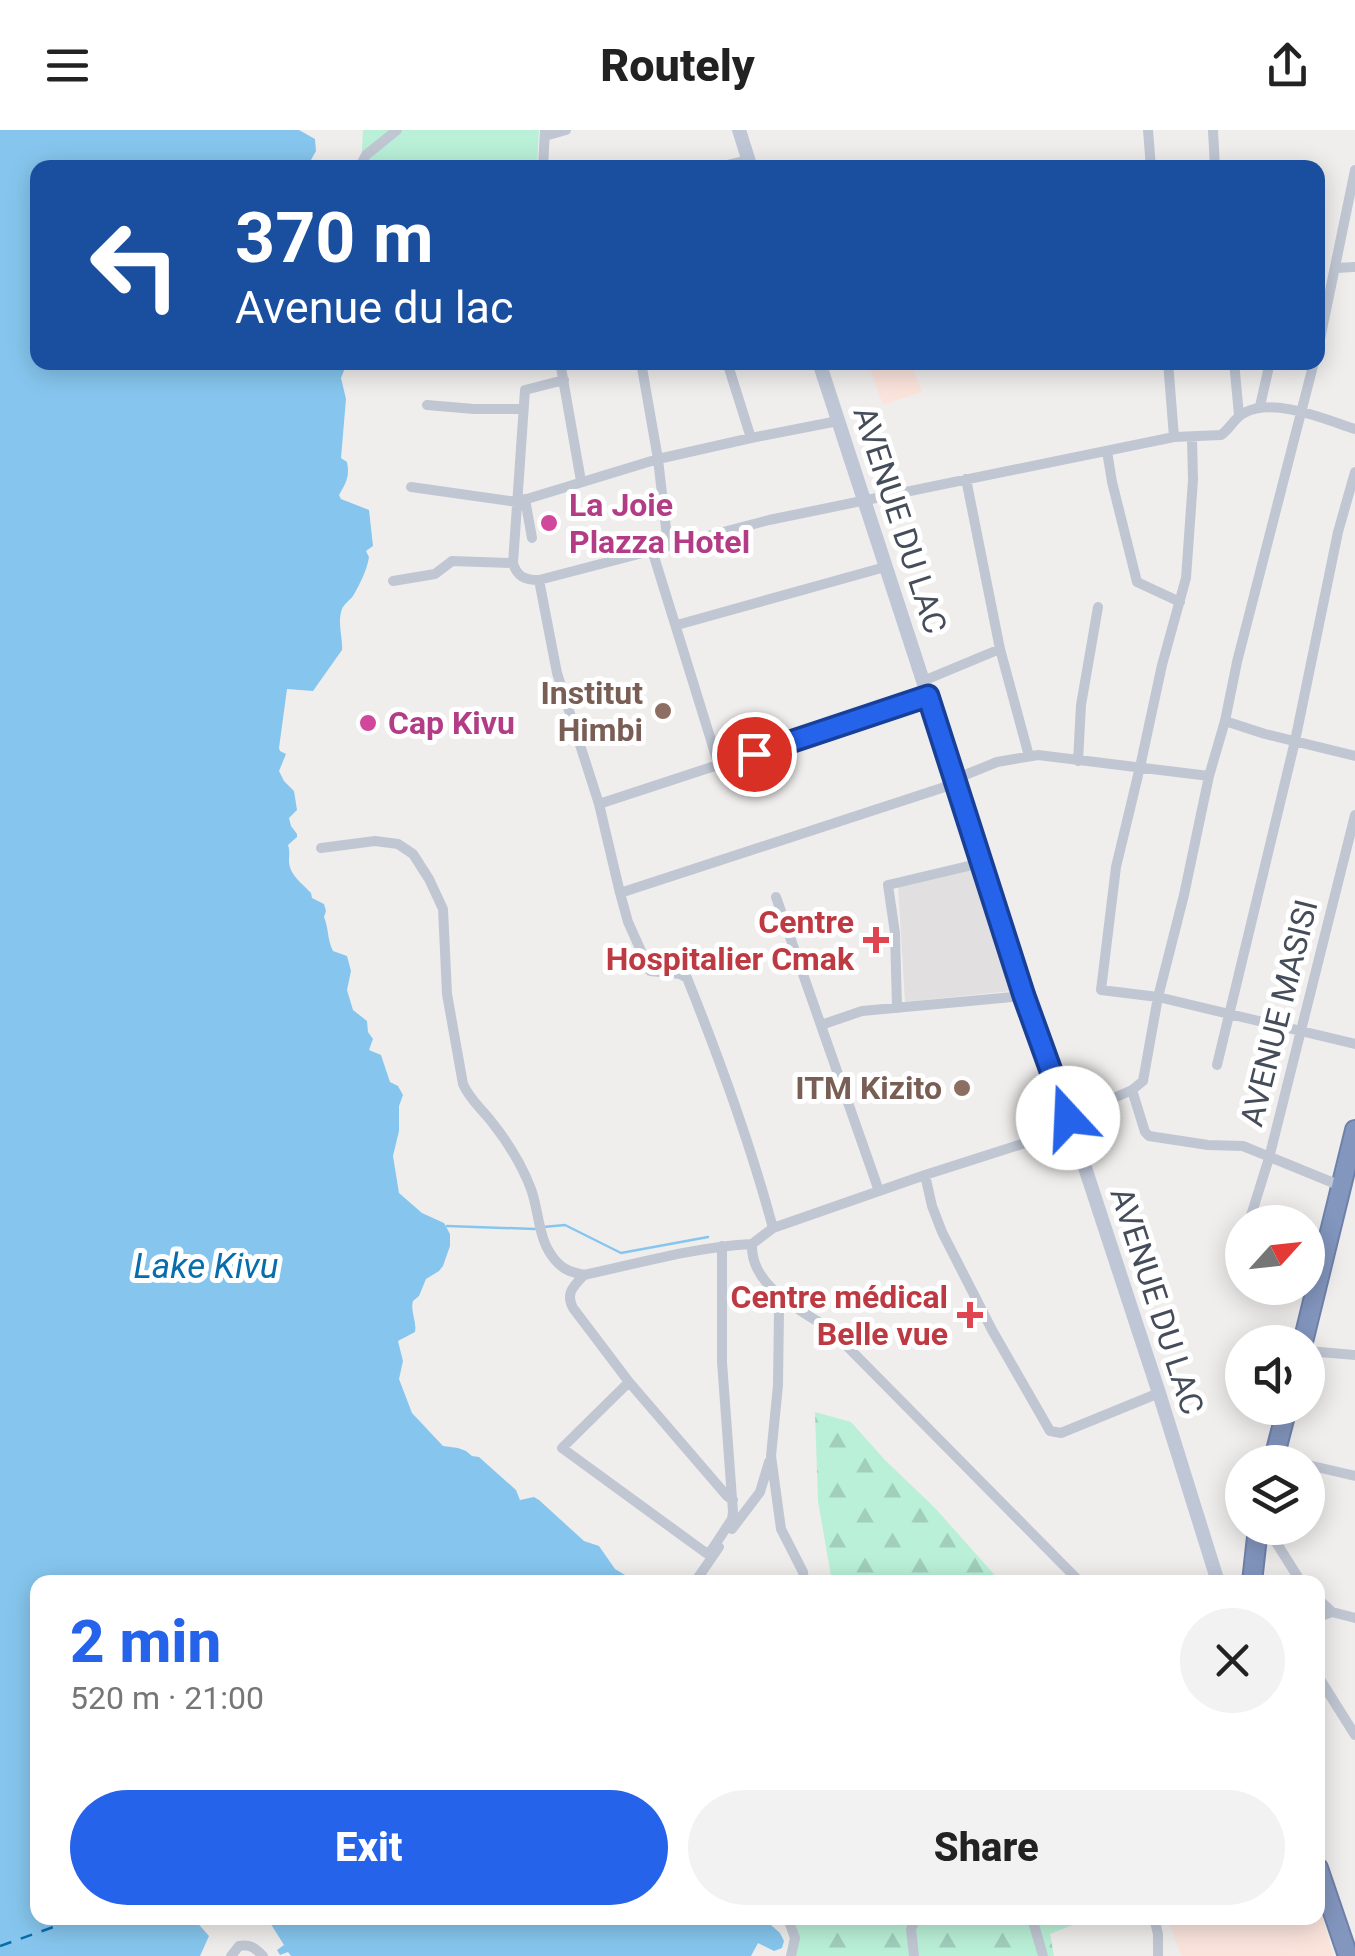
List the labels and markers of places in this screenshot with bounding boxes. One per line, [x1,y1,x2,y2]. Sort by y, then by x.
place label: La Joie Plazza Hotel [569,486,750,561]
marker: La Joie Plazza Hotel [538,512,560,534]
place label: Institut Himbi [540,674,643,749]
marker: Institut Himbi [652,700,674,722]
place label: Cap Kivu [388,704,515,742]
marker: Cap Kivu [357,712,379,734]
pin [712,712,797,797]
place label: Centre Hospitalier Cmak [606,903,855,978]
marker: Centre Hospitalier Cmak [863,927,889,953]
place label: ITM Kizito [795,1069,942,1107]
marker: ITM Kizito [951,1077,973,1099]
place label: Centre médical Belle vue [731,1278,948,1353]
marker: Centre médical Belle vue [957,1302,983,1328]

